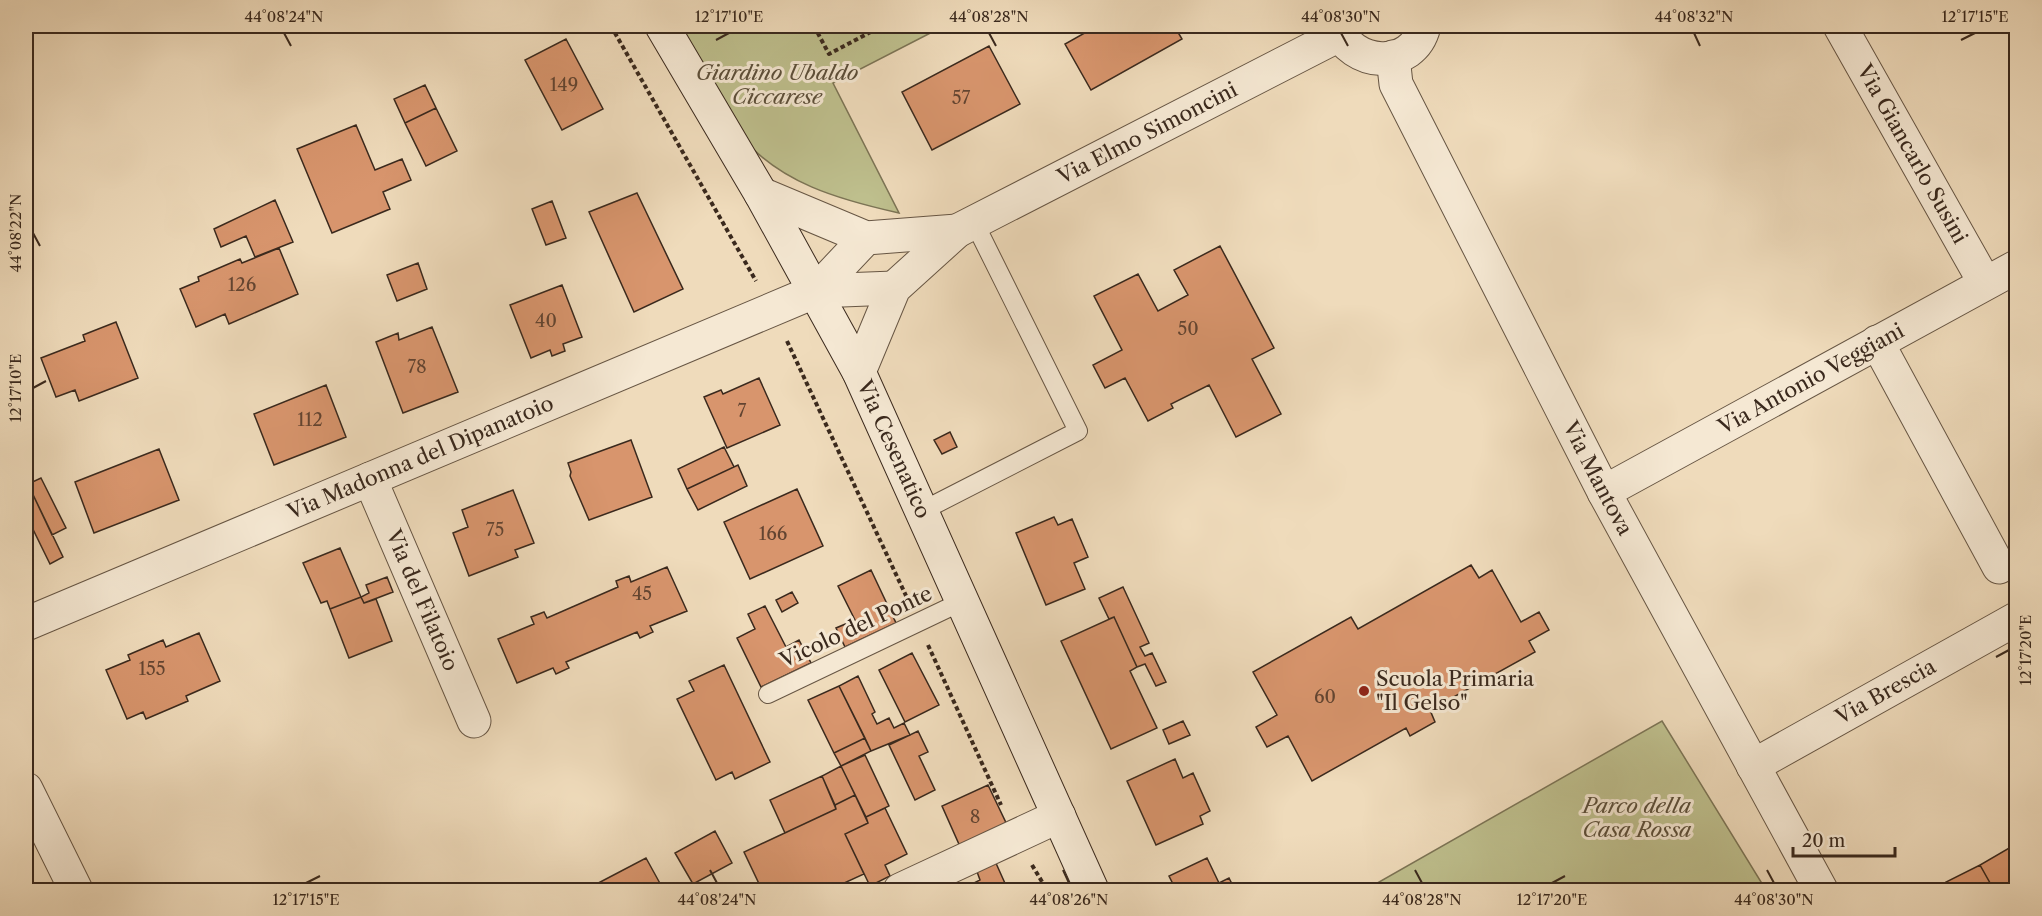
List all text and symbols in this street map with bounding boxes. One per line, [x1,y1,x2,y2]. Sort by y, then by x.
text: 44°08'24"N [245,7,323,26]
text: 12°17'10"E [695,7,763,26]
text: 44°08'28"N [949,7,1029,26]
text: 44°08'30"N [1301,7,1381,26]
text: 44°08'32"N [1655,7,1733,26]
text: 12°17'15"E [1941,7,2009,26]
street label: Via Giancarlo Susini [1852,59,1973,248]
park label: Giardino Ubaldo Ciccarese [696,60,859,109]
house number: 149 [550,74,578,96]
street label: Via Elmo Simoncini [1052,76,1241,190]
house number: 57 [952,87,970,109]
text: 44°08'22"N [6,194,25,273]
house number: 126 [228,274,256,296]
house number: 40 [535,310,557,332]
house number: 50 [1177,318,1199,340]
street label: Via Antonio Veggiani [1713,318,1908,440]
text: 12°17'10"E [6,354,25,422]
house number: 78 [407,356,427,378]
street label: Via Cesenatico [852,375,936,522]
street label: Via Madonna del Dipanatoio [283,390,557,525]
house number: 7 [738,400,747,422]
house number: 112 [297,409,323,431]
street label: Via Mantova [1558,416,1638,540]
house number: 75 [486,519,504,541]
house number: 166 [759,523,787,545]
street label: Via del Filatoio [381,525,464,675]
street label: Vicolo del Ponte [775,580,936,673]
house number: 45 [632,583,652,605]
text: 12°17'20"E [2016,615,2035,685]
street label: Via Brescia [1830,653,1941,730]
house number: 155 [138,658,166,680]
place label: Scuola Primaria "Il Gelso" [1376,666,1535,715]
marker: Scuola Primaria "Il Gelso" [1357,684,1371,698]
house number: 60 [1314,686,1336,708]
park label: Parco della Casa Rossa [1581,793,1692,842]
house number: 8 [970,806,980,828]
scale bar [1793,820,1895,858]
text: 20 m [1802,830,1846,852]
text: 12°17'15"E [272,890,340,909]
text: 44°08'24"N [678,890,756,909]
text: 44°08'26"N [1030,890,1108,909]
text: 44°08'28"N [1382,890,1462,909]
text: 12°17'20"E [1517,890,1587,909]
text: 44°08'30"N [1734,890,1814,909]

